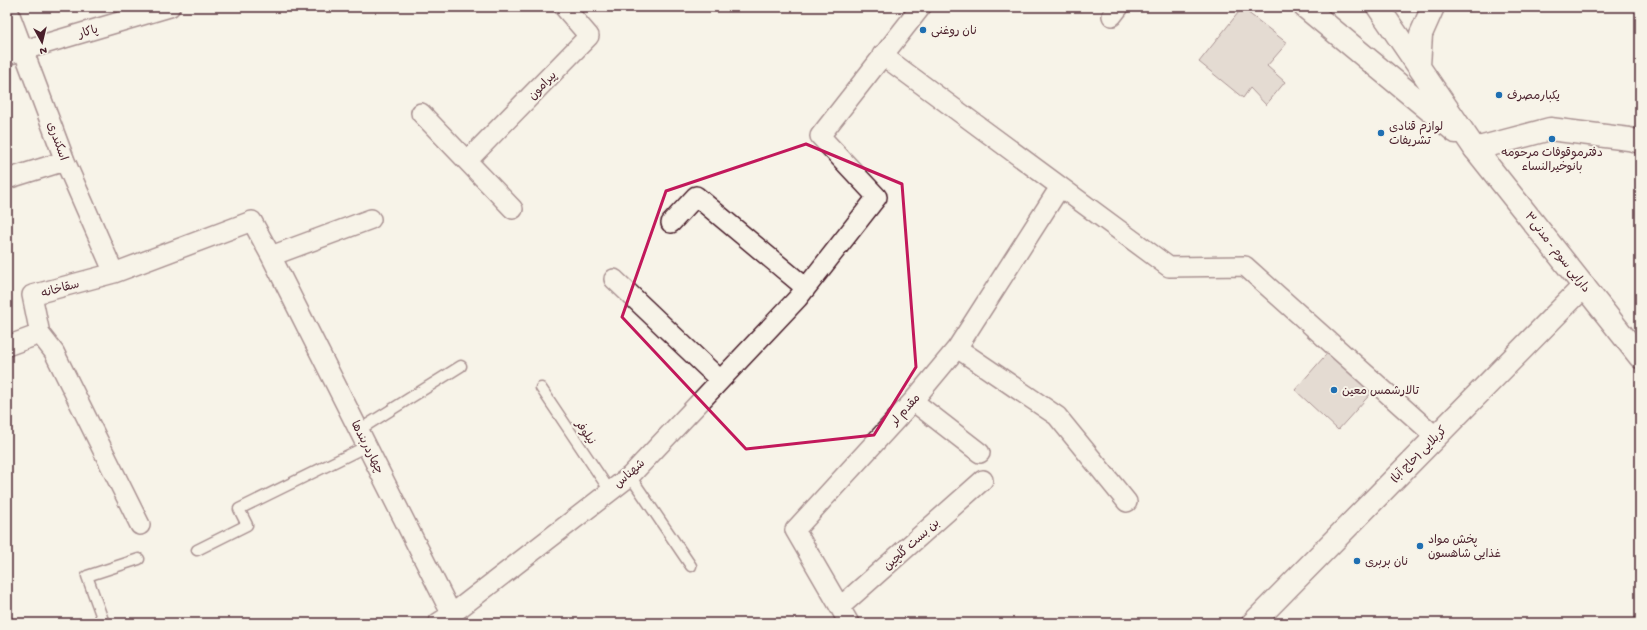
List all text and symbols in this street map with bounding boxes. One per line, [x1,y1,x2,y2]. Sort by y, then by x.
north arrow [22,22,62,62]
street label: پاکار [76,23,100,43]
marker: نان روغنی [918,25,928,35]
place label: نان روغنی [931,25,977,39]
text: N [39,43,48,56]
street label: پیرامون [526,69,560,104]
marker: یکبارمصرف [1494,90,1504,100]
place label: یکبارمصرف [1507,90,1560,104]
street label: اسکندری [43,120,70,163]
place label: لوازم قنادی تشریفات [1389,121,1443,149]
marker: لوازم قنادی تشریفات [1376,128,1386,138]
marker: دفترموقوفات مرحومه بانوخیرالنساء [1547,134,1557,144]
place label: دفترموقوفات مرحومه بانوخیرالنساء [1501,147,1603,175]
street label: دارایی سوم - مدنی۳ [1521,210,1592,296]
street label: سقاخانه [39,277,81,302]
marker: تالارشمس معین [1329,385,1339,395]
place label: تالارشمس معین [1342,385,1420,399]
street label: مقدم لر [888,392,924,430]
street label: نیلوفر [571,418,597,448]
street label: چهاردربندها [347,419,386,477]
street label: کربلایی (حاج آبا) [1388,424,1451,487]
street label: شهناس [612,457,649,492]
street label: بن بست گلچین [880,515,943,574]
place label: پخش مواد غذایی شاهسون [1428,533,1501,562]
marker: پخش مواد غذایی شاهسون [1415,541,1425,551]
marker: نان بربری [1352,556,1362,566]
place label: نان بربری [1365,556,1408,570]

